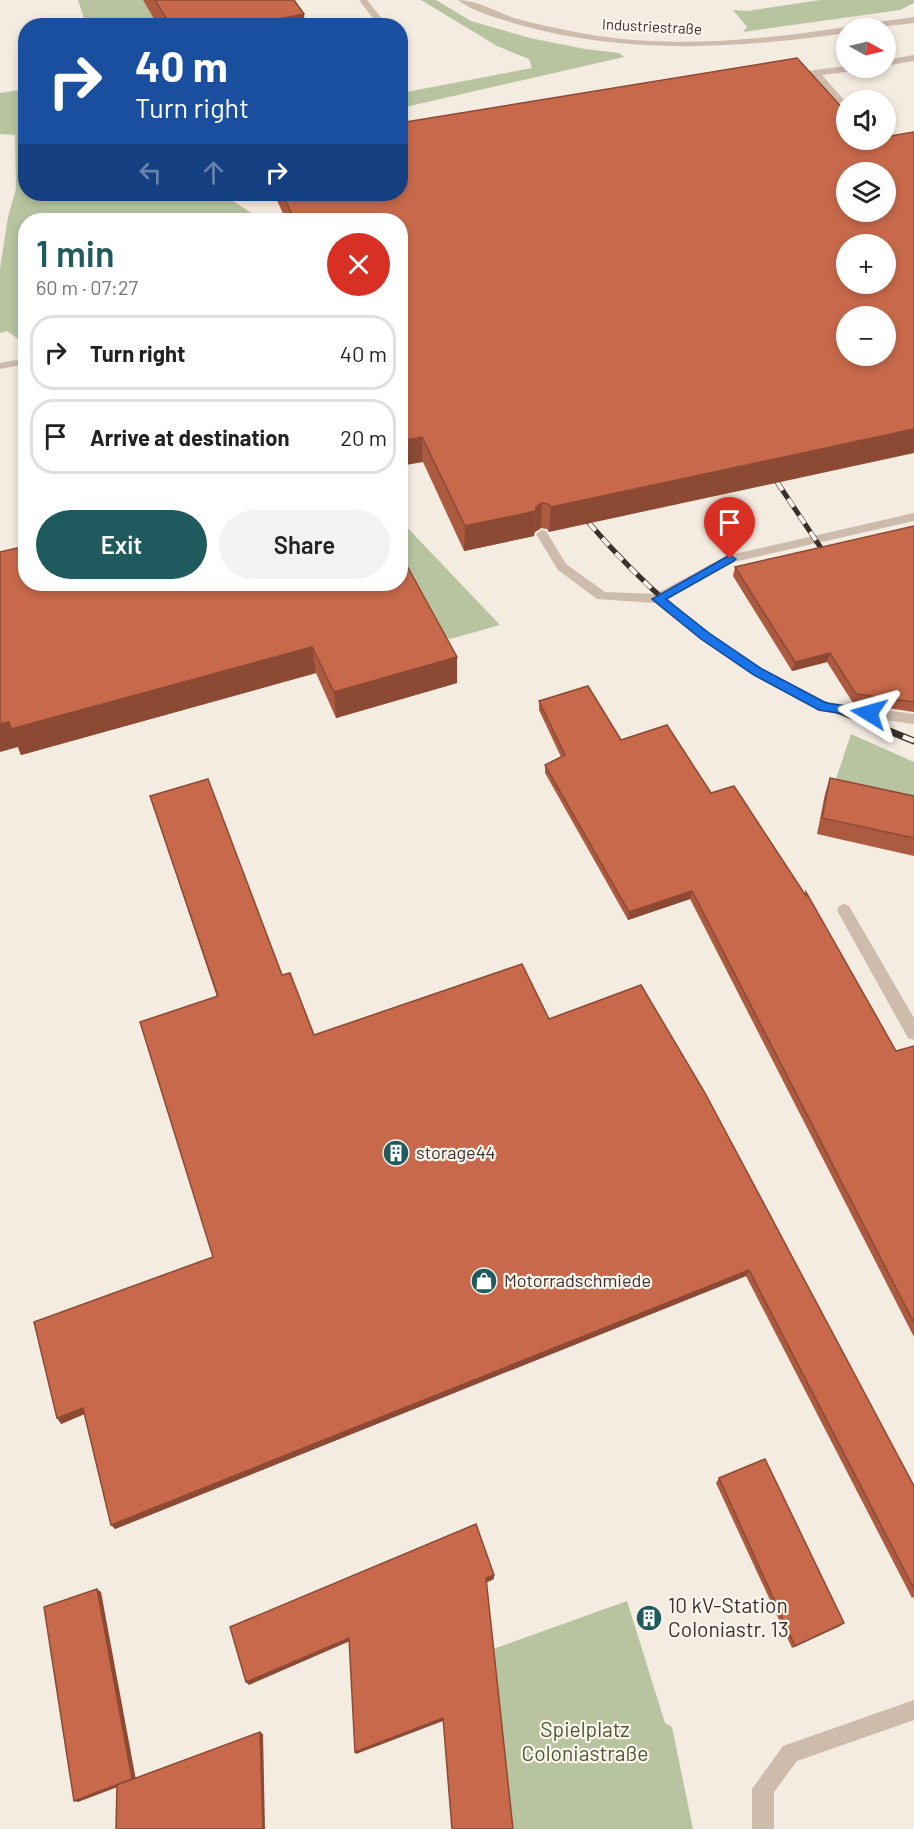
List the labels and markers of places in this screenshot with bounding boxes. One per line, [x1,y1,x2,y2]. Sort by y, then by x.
pin [704,497,755,559]
building icon: storage44 [381,1138,411,1168]
place label: storage44 [416,1141,496,1163]
shop icon: Motorradschmiede [469,1266,499,1296]
place label: Motorradschmiede [504,1269,651,1291]
place label: 10 kV-Station Coloniastr. 13 [668,1592,789,1641]
building icon: 10 kV-Station Coloniastr. 13 [634,1603,664,1633]

